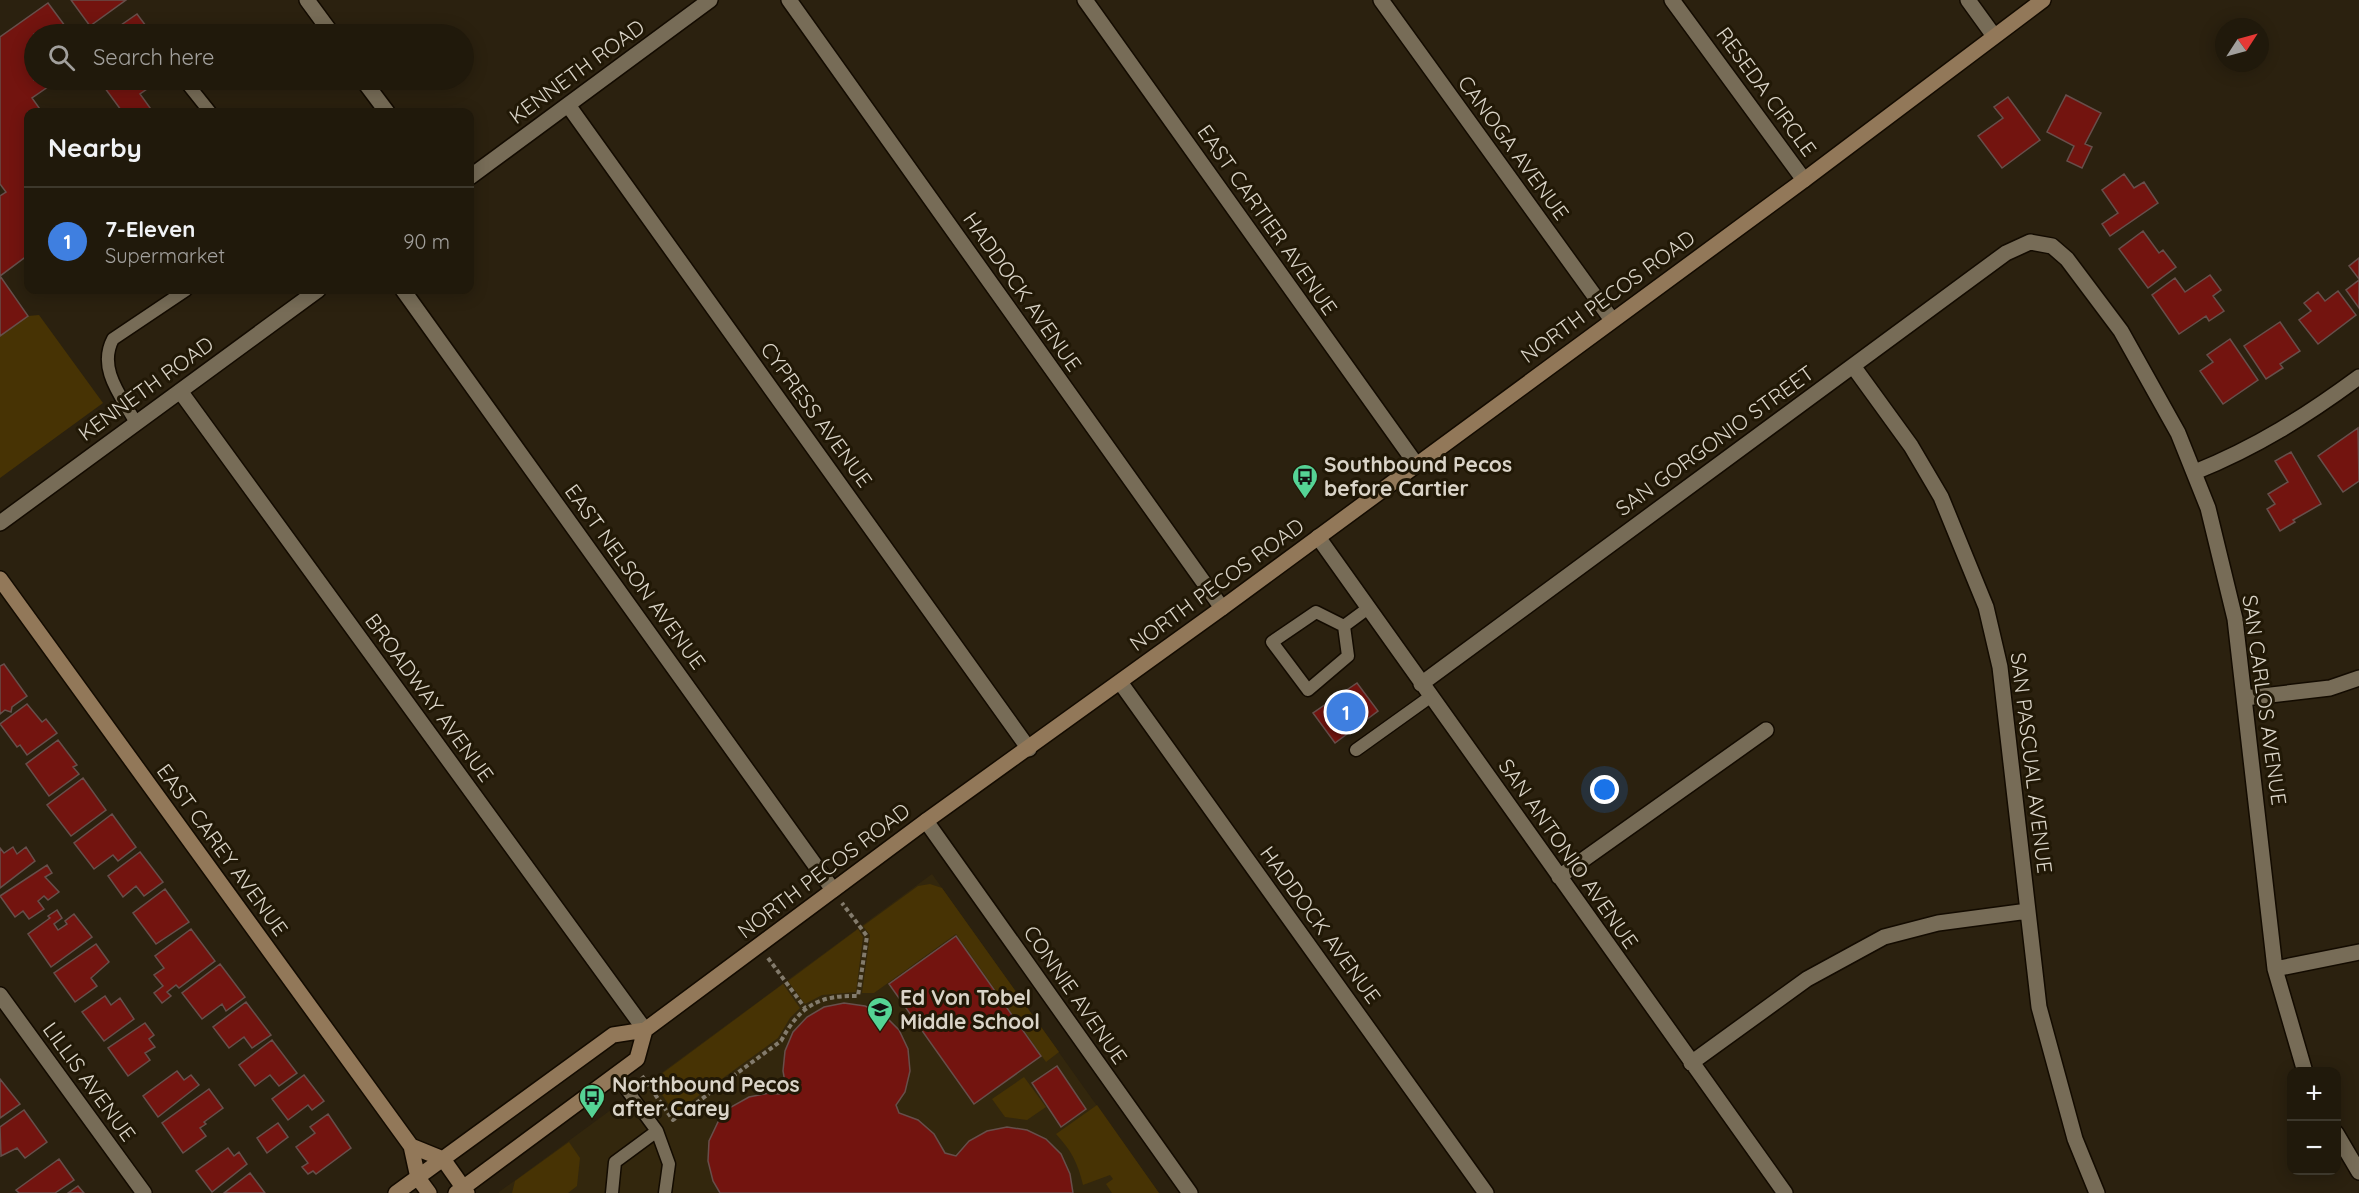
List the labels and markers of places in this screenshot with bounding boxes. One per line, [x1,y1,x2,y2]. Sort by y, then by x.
place label: Southbound Pecos before Cartier [1324,451,1512,501]
bus stop icon: Southbound Pecos before Cartier [1290,462,1320,500]
pin: 1 [1326,690,1366,734]
place label: Ed Von Tobel Middle School [900,984,1040,1034]
school or university icon: Ed Von Tobel Middle School [865,995,895,1033]
place label: Northbound Pecos after Carey [612,1071,800,1121]
bus stop icon: Northbound Pecos after Carey [577,1082,607,1120]

